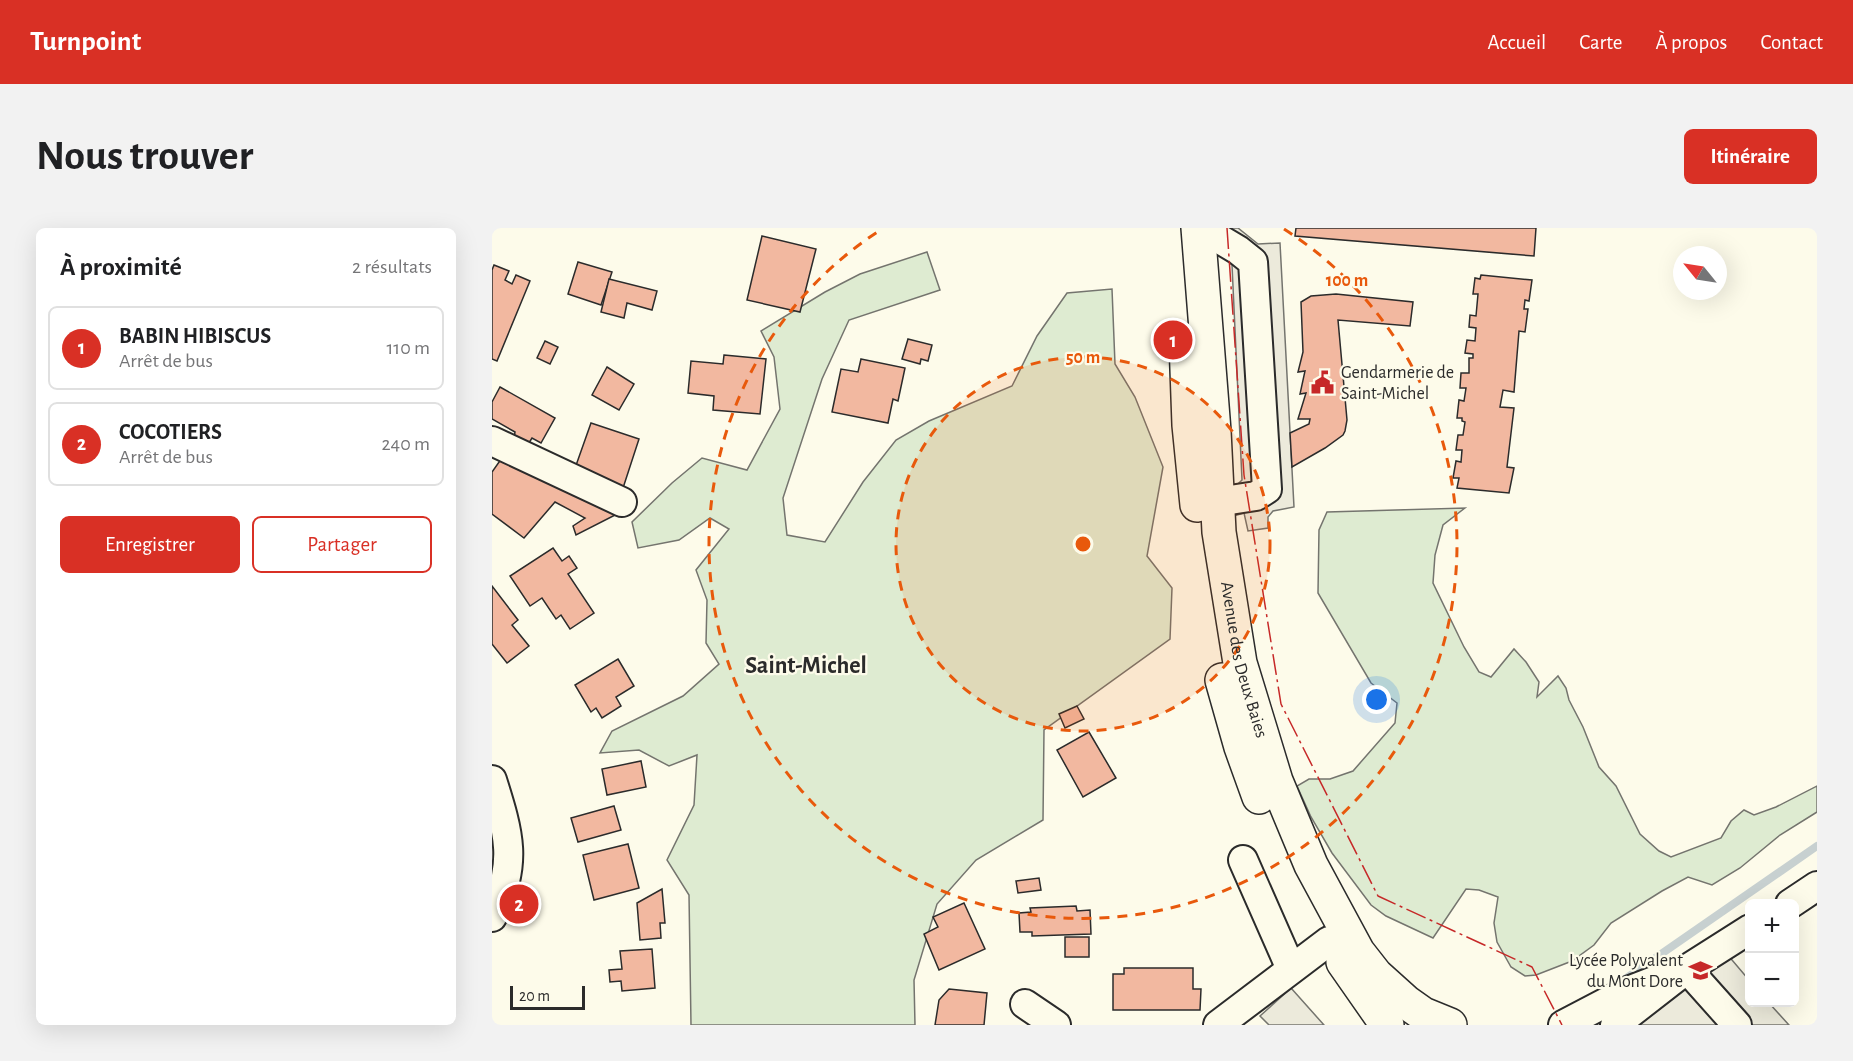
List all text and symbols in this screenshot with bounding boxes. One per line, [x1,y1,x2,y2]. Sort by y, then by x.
text: Turnpoint [30,28,141,56]
text: Accueil [1488,32,1546,53]
text: Carte [1579,32,1622,53]
text: À propos [1655,32,1727,53]
text: Contact [1760,32,1823,53]
button: Itinéraire [1684,129,1817,184]
text: Nous trouver [36,135,253,177]
north arrow [1673,246,1727,300]
text: À proximité [60,254,182,280]
text: 2 résultats [352,257,432,277]
text: 100 m [1326,272,1368,290]
pin: 1 [1154,318,1192,362]
text: BABIN HIBISCUS [119,325,271,347]
text: 1 [78,338,85,358]
text: 110 m [386,338,430,358]
text: 50 m [1066,349,1100,367]
text: Arrêt de bus [119,351,213,371]
place label: Gendarmerie de Saint-Michel [1341,364,1454,403]
public building icon: Gendarmerie de Saint-Michel [1310,369,1336,395]
text: COCOTIERS [119,421,222,443]
text: 2 [77,434,86,454]
text: 240 m [381,434,430,454]
text: Arrêt de bus [119,447,213,467]
button: Enregistrer [60,516,240,573]
button: Partager [252,516,432,573]
centre of rings [1073,534,1093,554]
street label: Avenue des Deux Baies [1217,580,1270,740]
district label: Saint-Michel [745,654,867,678]
your location [1362,685,1391,714]
pin: 2 [500,882,538,926]
map controls [1745,899,1799,1007]
button: + [1745,899,1799,953]
place label: Lycée Polyvalent du Mont Dore [1569,952,1683,991]
button: − [1745,953,1799,1007]
school or university icon: Lycée Polyvalent du Mont Dore [1688,957,1714,983]
scale bar [510,983,585,1010]
text: 20 m [519,988,550,1004]

